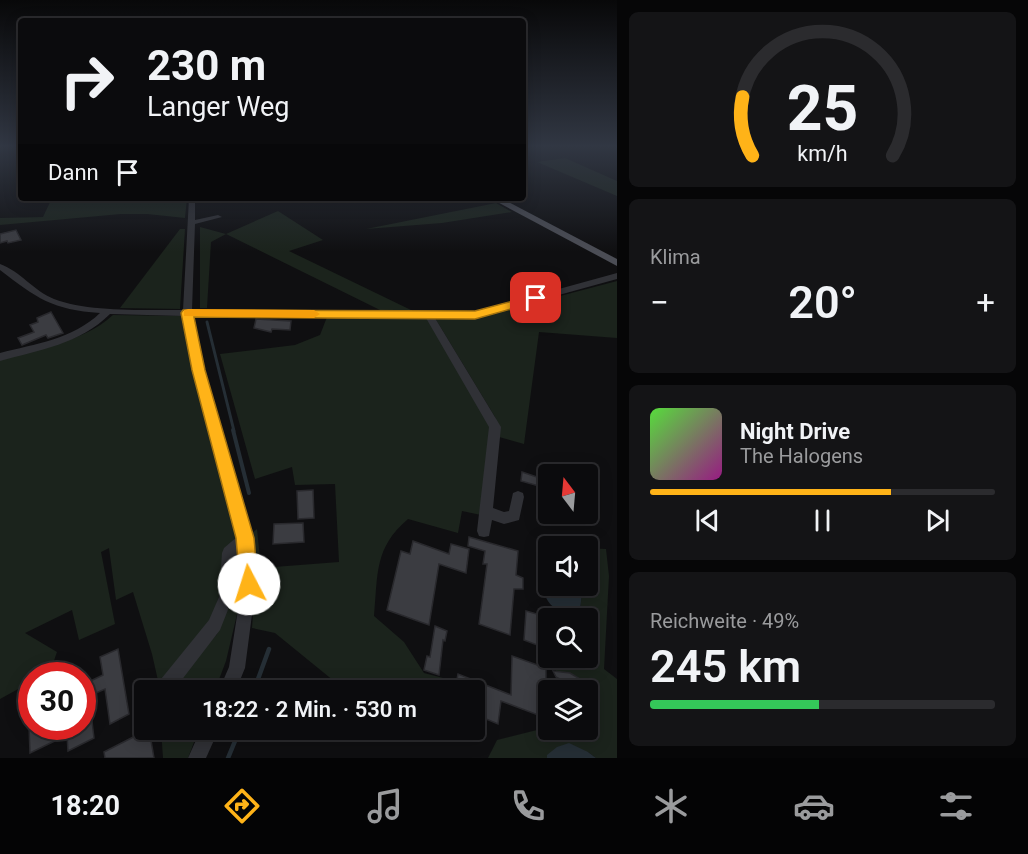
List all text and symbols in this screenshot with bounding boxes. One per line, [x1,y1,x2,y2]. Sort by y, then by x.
text: 230 m [147,41,266,90]
icon: right [48,42,126,120]
text: 25 [787,72,858,145]
text: Langer Weg [147,91,290,123]
text: km/h [797,142,848,167]
icon: arrive [111,156,144,189]
text: Dann [48,160,99,185]
text: Klima [650,245,701,269]
pin [510,272,561,323]
text: 20° [788,276,857,329]
icon: arrive [519,281,552,314]
text: − [650,283,669,322]
text: + [976,283,995,322]
text: Night Drive [740,419,850,444]
text: The Halogens [740,444,863,468]
north arrow [538,464,598,524]
map controls [538,464,598,740]
icon: previous [691,504,724,537]
icon: pause [806,504,839,537]
icon: next [921,504,954,537]
button: sound [538,536,598,596]
position arrow [217,552,281,616]
button: search [538,608,598,668]
text: Reichweite · 49% [650,609,799,633]
text: 245 km [650,640,801,693]
speed limit sign: 30 [18,662,96,740]
button: layers [538,680,598,740]
text: 18:22 · 2 Min. · 530 m [202,697,417,722]
icon: directions [221,785,263,827]
icon: music [364,785,406,827]
icon: phone [507,785,549,827]
icon: climate [650,785,692,827]
icon: car [793,785,835,827]
icon: filters [935,785,977,827]
text: 18:20 [50,790,120,822]

